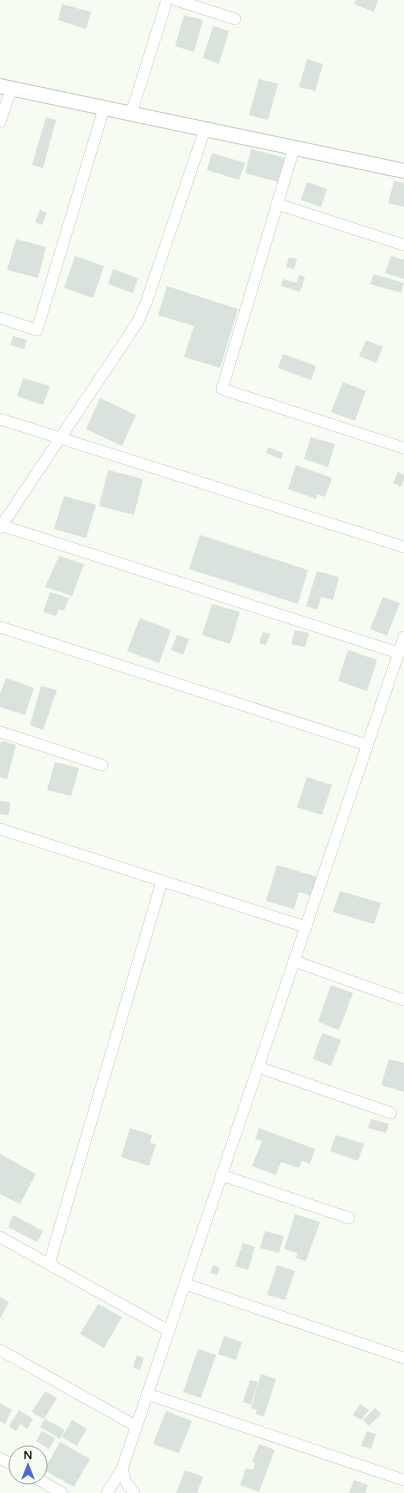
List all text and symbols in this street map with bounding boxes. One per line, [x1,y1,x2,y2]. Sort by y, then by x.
north arrow [8,1445,48,1485]
text: N [24,1449,32,1462]

